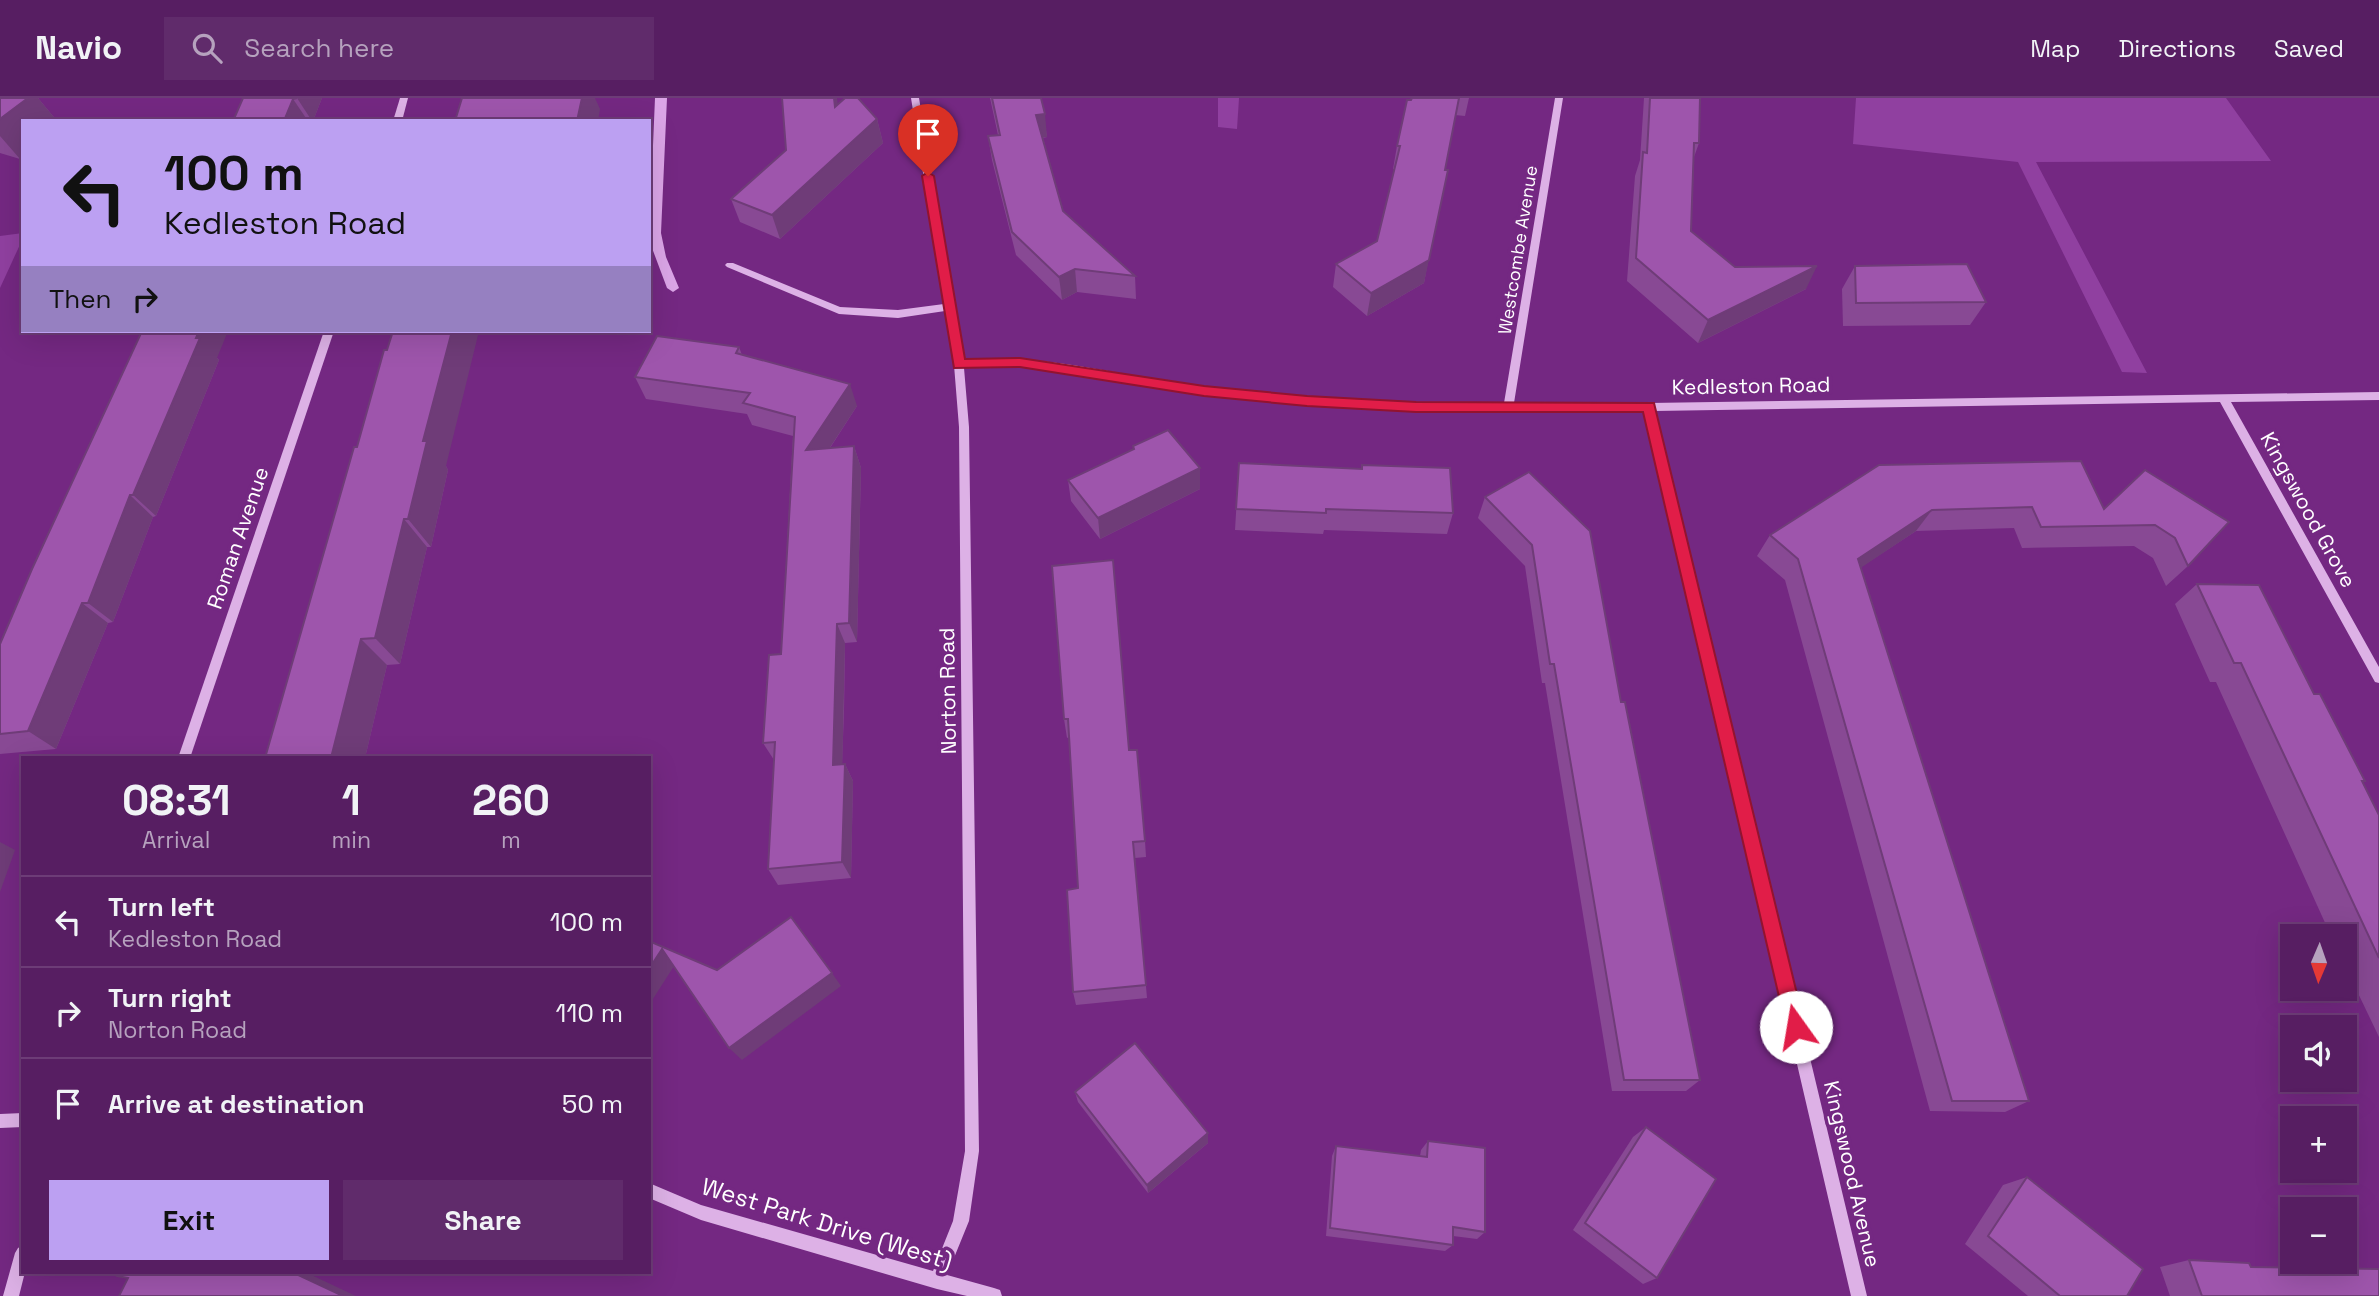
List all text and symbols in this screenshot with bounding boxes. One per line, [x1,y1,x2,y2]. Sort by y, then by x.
search box [164,17,654,80]
text: Navio [35,27,122,69]
icon: search [188,29,226,67]
text: Search here [244,31,394,65]
text: Map [2030,33,2080,64]
text: Directions [2118,33,2236,64]
text: Saved [2274,33,2344,64]
pin [898,104,958,176]
icon: arrive [909,115,947,153]
text: 100 m [164,142,304,204]
icon: left [49,147,140,238]
street label: Westcombe Avenue [1493,164,1542,336]
text: Kedleston Road [164,203,406,243]
icon: right [126,280,164,318]
text: Then [49,282,112,316]
street label: Kedleston Road [1671,371,1831,400]
street label: Kingswood Grove [2254,427,2362,592]
street label: Roman Avenue [201,463,274,612]
street label: Norton Road [933,627,962,755]
text: 08:31 [122,774,231,827]
text: 1 [342,774,361,827]
text: 260 [472,774,550,827]
text: Arrival [142,825,210,855]
text: min [332,825,371,855]
text: m [501,825,521,855]
text: Turn left [108,890,215,924]
icon: left [49,903,87,941]
text: 100 m [550,905,623,939]
text: Kedleston Road [108,924,282,954]
north arrow [2280,924,2357,1001]
map controls [2280,924,2357,1274]
text: Turn right [108,981,232,1015]
position arrow [1759,990,1833,1064]
icon: right [49,994,87,1032]
text: 110 m [556,996,623,1030]
text: Norton Road [108,1015,247,1045]
button: sound [2280,1015,2357,1092]
street label: Kingswood Avenue [1818,1078,1887,1270]
icon: arrive [49,1085,87,1123]
text: Arrive at destination [108,1087,365,1121]
text: 50 m [562,1087,623,1121]
button: + [2280,1106,2357,1183]
street label: West Park Drive (West) [698,1171,956,1276]
button: Exit [49,1180,329,1260]
button: Share [343,1180,623,1260]
button: − [2280,1197,2357,1274]

